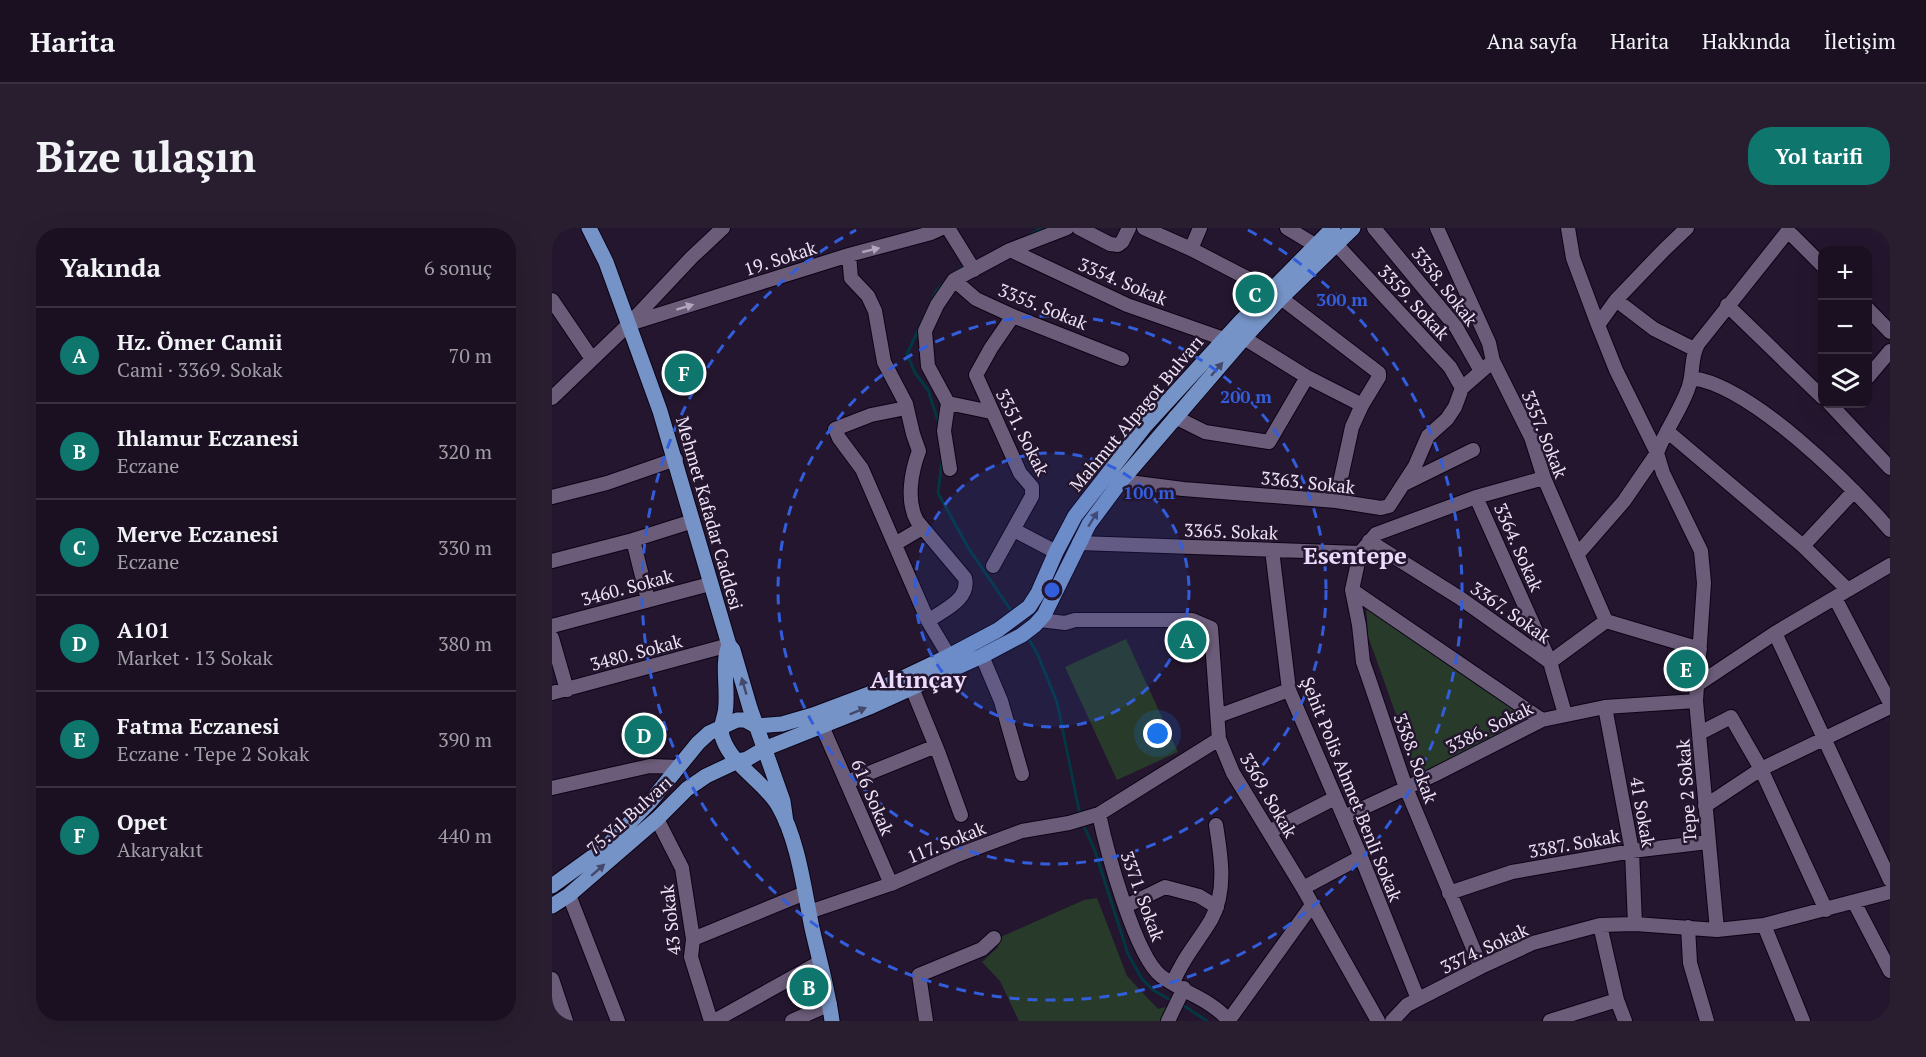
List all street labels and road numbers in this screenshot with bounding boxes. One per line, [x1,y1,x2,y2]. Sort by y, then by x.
street label: 19. Sokak [741,235,820,281]
street label: 3358. Sokak [1407,241,1484,331]
street label: 3354. Sokak [1075,252,1172,311]
street label: 3359. Sokak [1373,259,1455,345]
street label: 3355. Sokak [995,277,1092,335]
street label: Mahmut Alpagot Bulvarı [1064,330,1208,496]
street label: 3351. Sokak [991,385,1055,480]
street label: 3357. Sokak [1517,387,1574,482]
street label: Mehmet Kafadar Caddesi [671,414,749,612]
street label: 3363. Sokak [1260,465,1357,499]
street label: 3364. Sokak [1489,499,1549,596]
street label: 3365. Sokak [1183,517,1279,545]
street label: 3460. Sokak [578,563,676,611]
street label: 3367. Sokak [1466,576,1556,649]
street label: 3480. Sokak [587,628,685,676]
street label: Şehit Polis Ahmet Benli Sokak [1296,673,1408,906]
street label: 3386. Sokak [1441,695,1537,758]
street label: 3388. Sokak [1389,710,1444,807]
street label: Tepe 2 Sokak [1670,738,1702,844]
street label: 3369. Sokak [1235,748,1303,842]
street label: 616 Sokak [846,755,900,839]
street label: 75.Yıl Bulvarı [581,770,677,860]
street label: 41 Sokak [1625,775,1661,850]
street label: 117. Sokak [903,815,990,869]
street label: 3387. Sokak [1526,823,1622,863]
street label: 3371. Sokak [1116,848,1171,945]
street label: 43 Sokak [654,883,686,956]
street label: 3374. Sokak [1436,917,1532,979]

